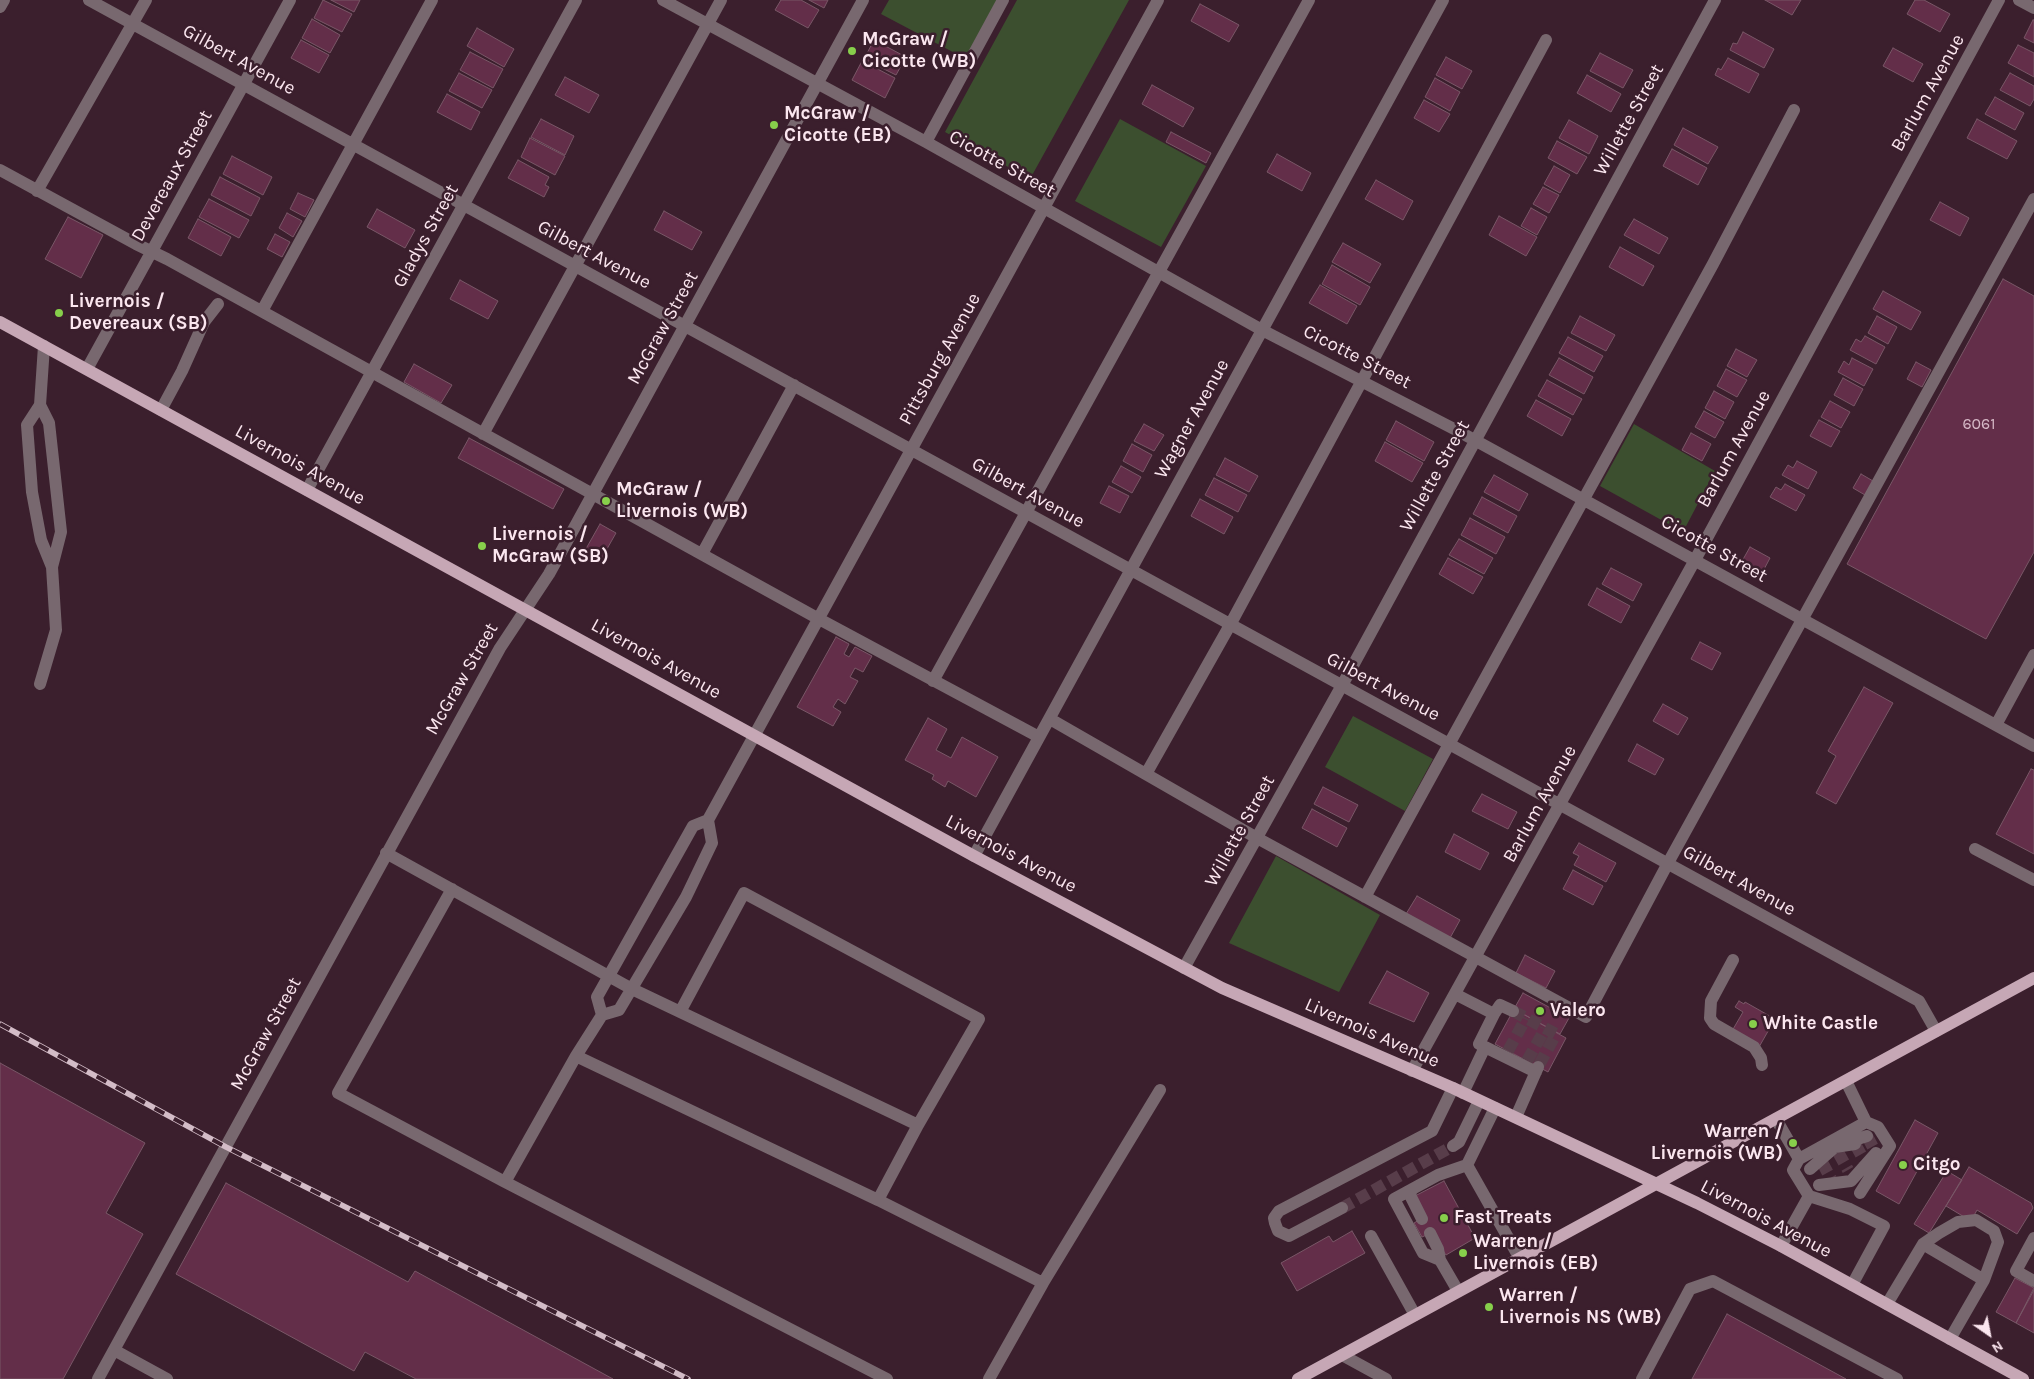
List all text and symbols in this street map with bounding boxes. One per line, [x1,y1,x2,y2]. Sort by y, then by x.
street label: Gilbert Avenue [179,20,299,100]
place label: McGraw / Cicotte (WB) [862,29,976,73]
street label: Barlum Avenue [1886,30,1970,156]
marker: McGraw / Cicotte (WB) [846,45,858,57]
street label: Willette Street [1589,60,1669,180]
place label: McGraw / Cicotte (EB) [784,103,892,147]
street label: Devereaux Street [126,106,218,246]
marker: McGraw / Cicotte (EB) [768,119,780,131]
street label: Cicotte Street [945,125,1059,203]
street label: Gladys Street [388,180,464,292]
street label: Gilbert Avenue [533,216,655,294]
street label: McGraw Street [623,267,703,389]
street label: Pittsburg Avenue [894,289,986,429]
place label: Livernois / Devereaux (SB) [69,291,208,335]
marker: Livernois / Devereaux (SB) [53,307,65,319]
street label: Cicotte Street [1299,320,1415,394]
street label: Wagner Avenue [1150,355,1234,483]
street label: Barlum Avenue [1692,386,1776,512]
house number: 6061 [1962,414,1996,434]
street label: Willette Street [1395,416,1475,536]
street label: Livernois Avenue [231,420,369,510]
street label: Gilbert Avenue [968,453,1088,533]
place label: McGraw / Livernois (WB) [616,479,748,523]
marker: McGraw / Livernois (WB) [600,495,612,507]
street label: Cicotte Street [1657,510,1771,588]
place label: Livernois / McGraw (SB) [492,524,609,568]
marker: Livernois / McGraw (SB) [476,540,488,552]
street label: Livernois Avenue [587,614,725,704]
street label: McGraw Street [421,619,503,739]
street label: Gilbert Avenue [1322,648,1444,726]
street label: Barlum Avenue [1498,741,1582,867]
street label: Willette Street [1200,771,1280,891]
street label: Livernois Avenue [942,810,1080,898]
street label: Gilbert Avenue [1679,841,1799,921]
street label: McGraw Street [226,973,306,1095]
street label: Livernois Avenue [1301,993,1443,1073]
place label: Valero [1550,1000,1606,1022]
marker: Valero [1534,1005,1546,1017]
place label: White Castle [1763,1013,1878,1035]
marker: White Castle [1747,1018,1759,1030]
place label: Warren / Livernois (WB) [1651,1121,1783,1165]
marker: Warren / Livernois (WB) [1787,1137,1799,1149]
place label: Citgo [1913,1154,1961,1176]
marker: Citgo [1897,1159,1909,1171]
street label: Livernois Avenue [1697,1175,1835,1263]
place label: Fast Treats [1454,1207,1552,1229]
marker: Fast Treats [1438,1212,1450,1224]
place label: Warren / Livernois (EB) [1473,1231,1598,1275]
marker: Warren / Livernois (EB) [1457,1247,1469,1259]
place label: Warren / Livernois NS (WB) [1499,1285,1662,1329]
marker: Warren / Livernois NS (WB) [1483,1301,1495,1313]
north arrow [1964,1309,2014,1359]
text: N [1989,1337,2006,1357]

